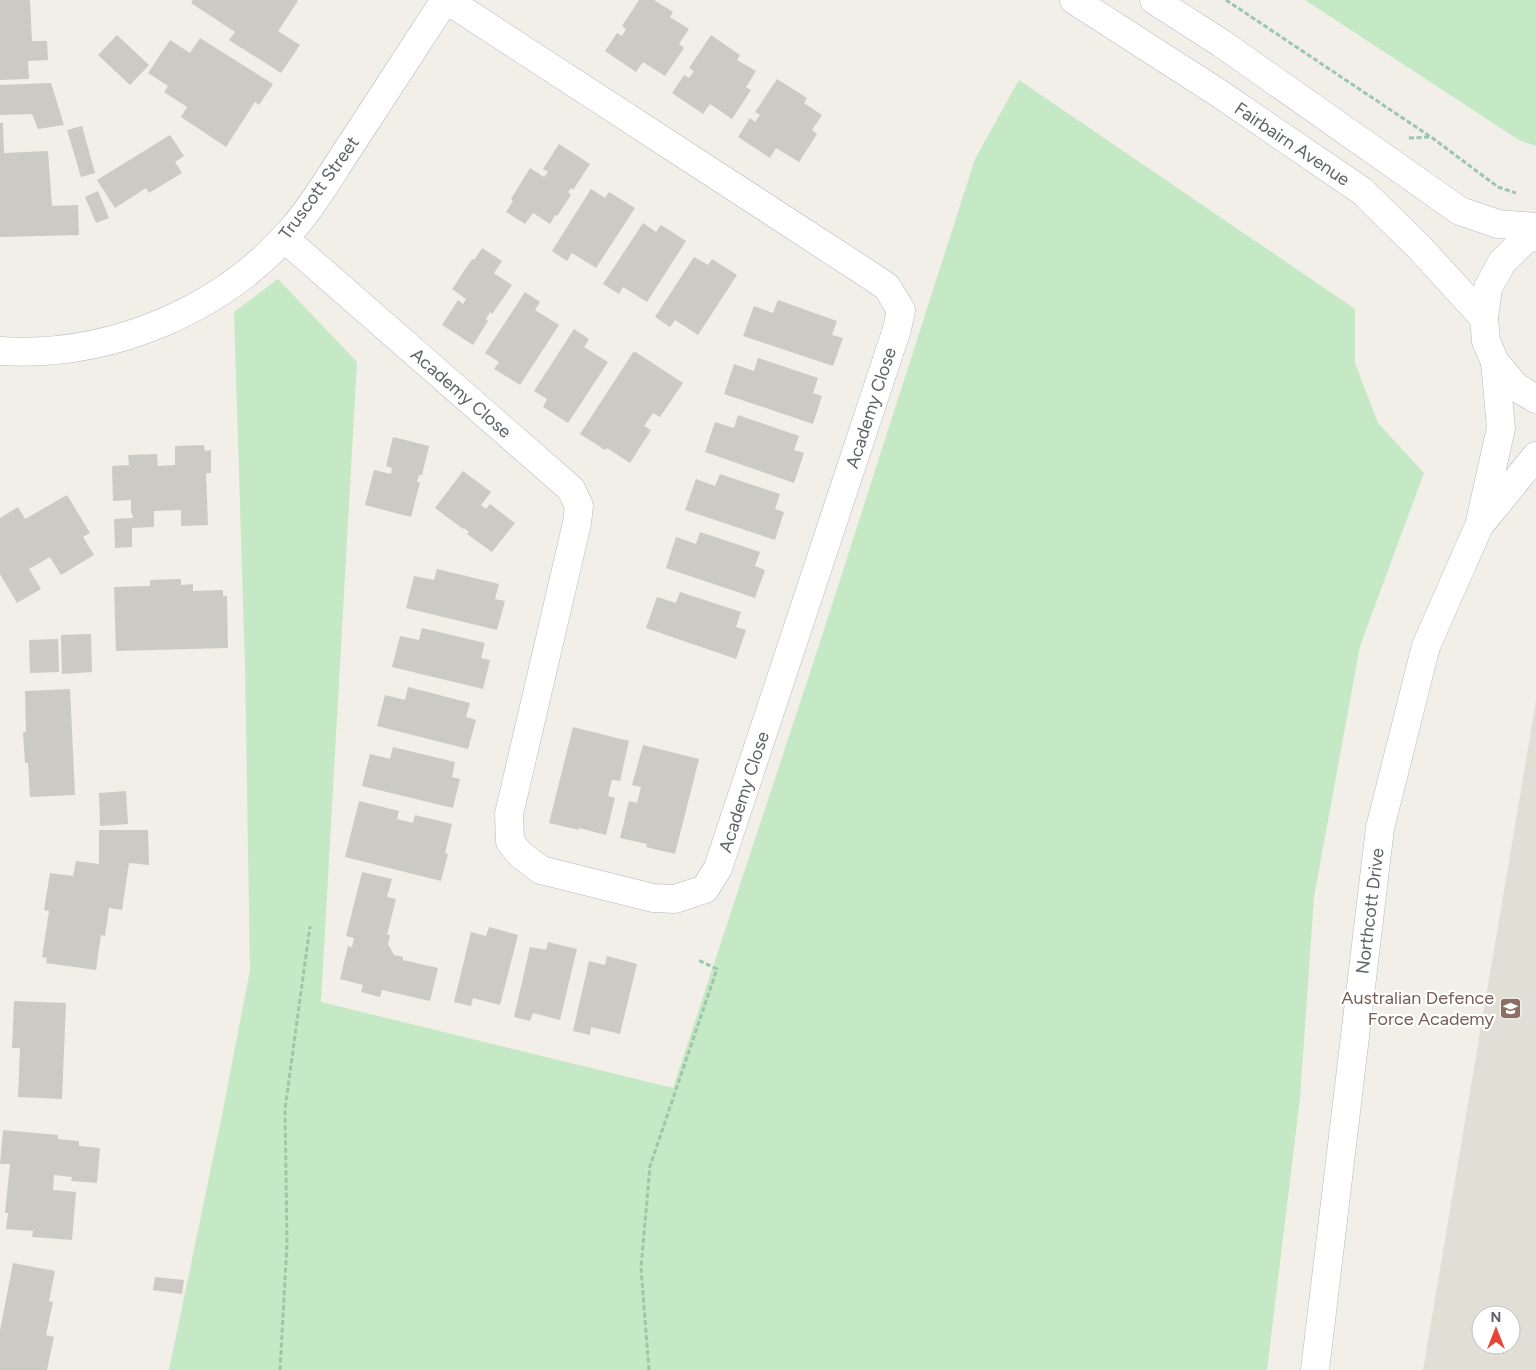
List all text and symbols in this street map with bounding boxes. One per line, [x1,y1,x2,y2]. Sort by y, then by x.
street label: Fairbairn Avenue [1230,97,1354,191]
street label: Truscott Street [274,132,364,244]
street label: Academy Close [406,343,516,443]
street label: Academy Close [841,345,901,471]
street label: Academy Close [714,729,774,855]
street label: Northcott Drive [1351,846,1389,975]
place label: Australian Defence Force Academy [1341,987,1495,1030]
school or university icon: Australian Defence Force Academy [1498,996,1522,1020]
north arrow [1471,1305,1521,1355]
text: N [1491,1309,1501,1326]

